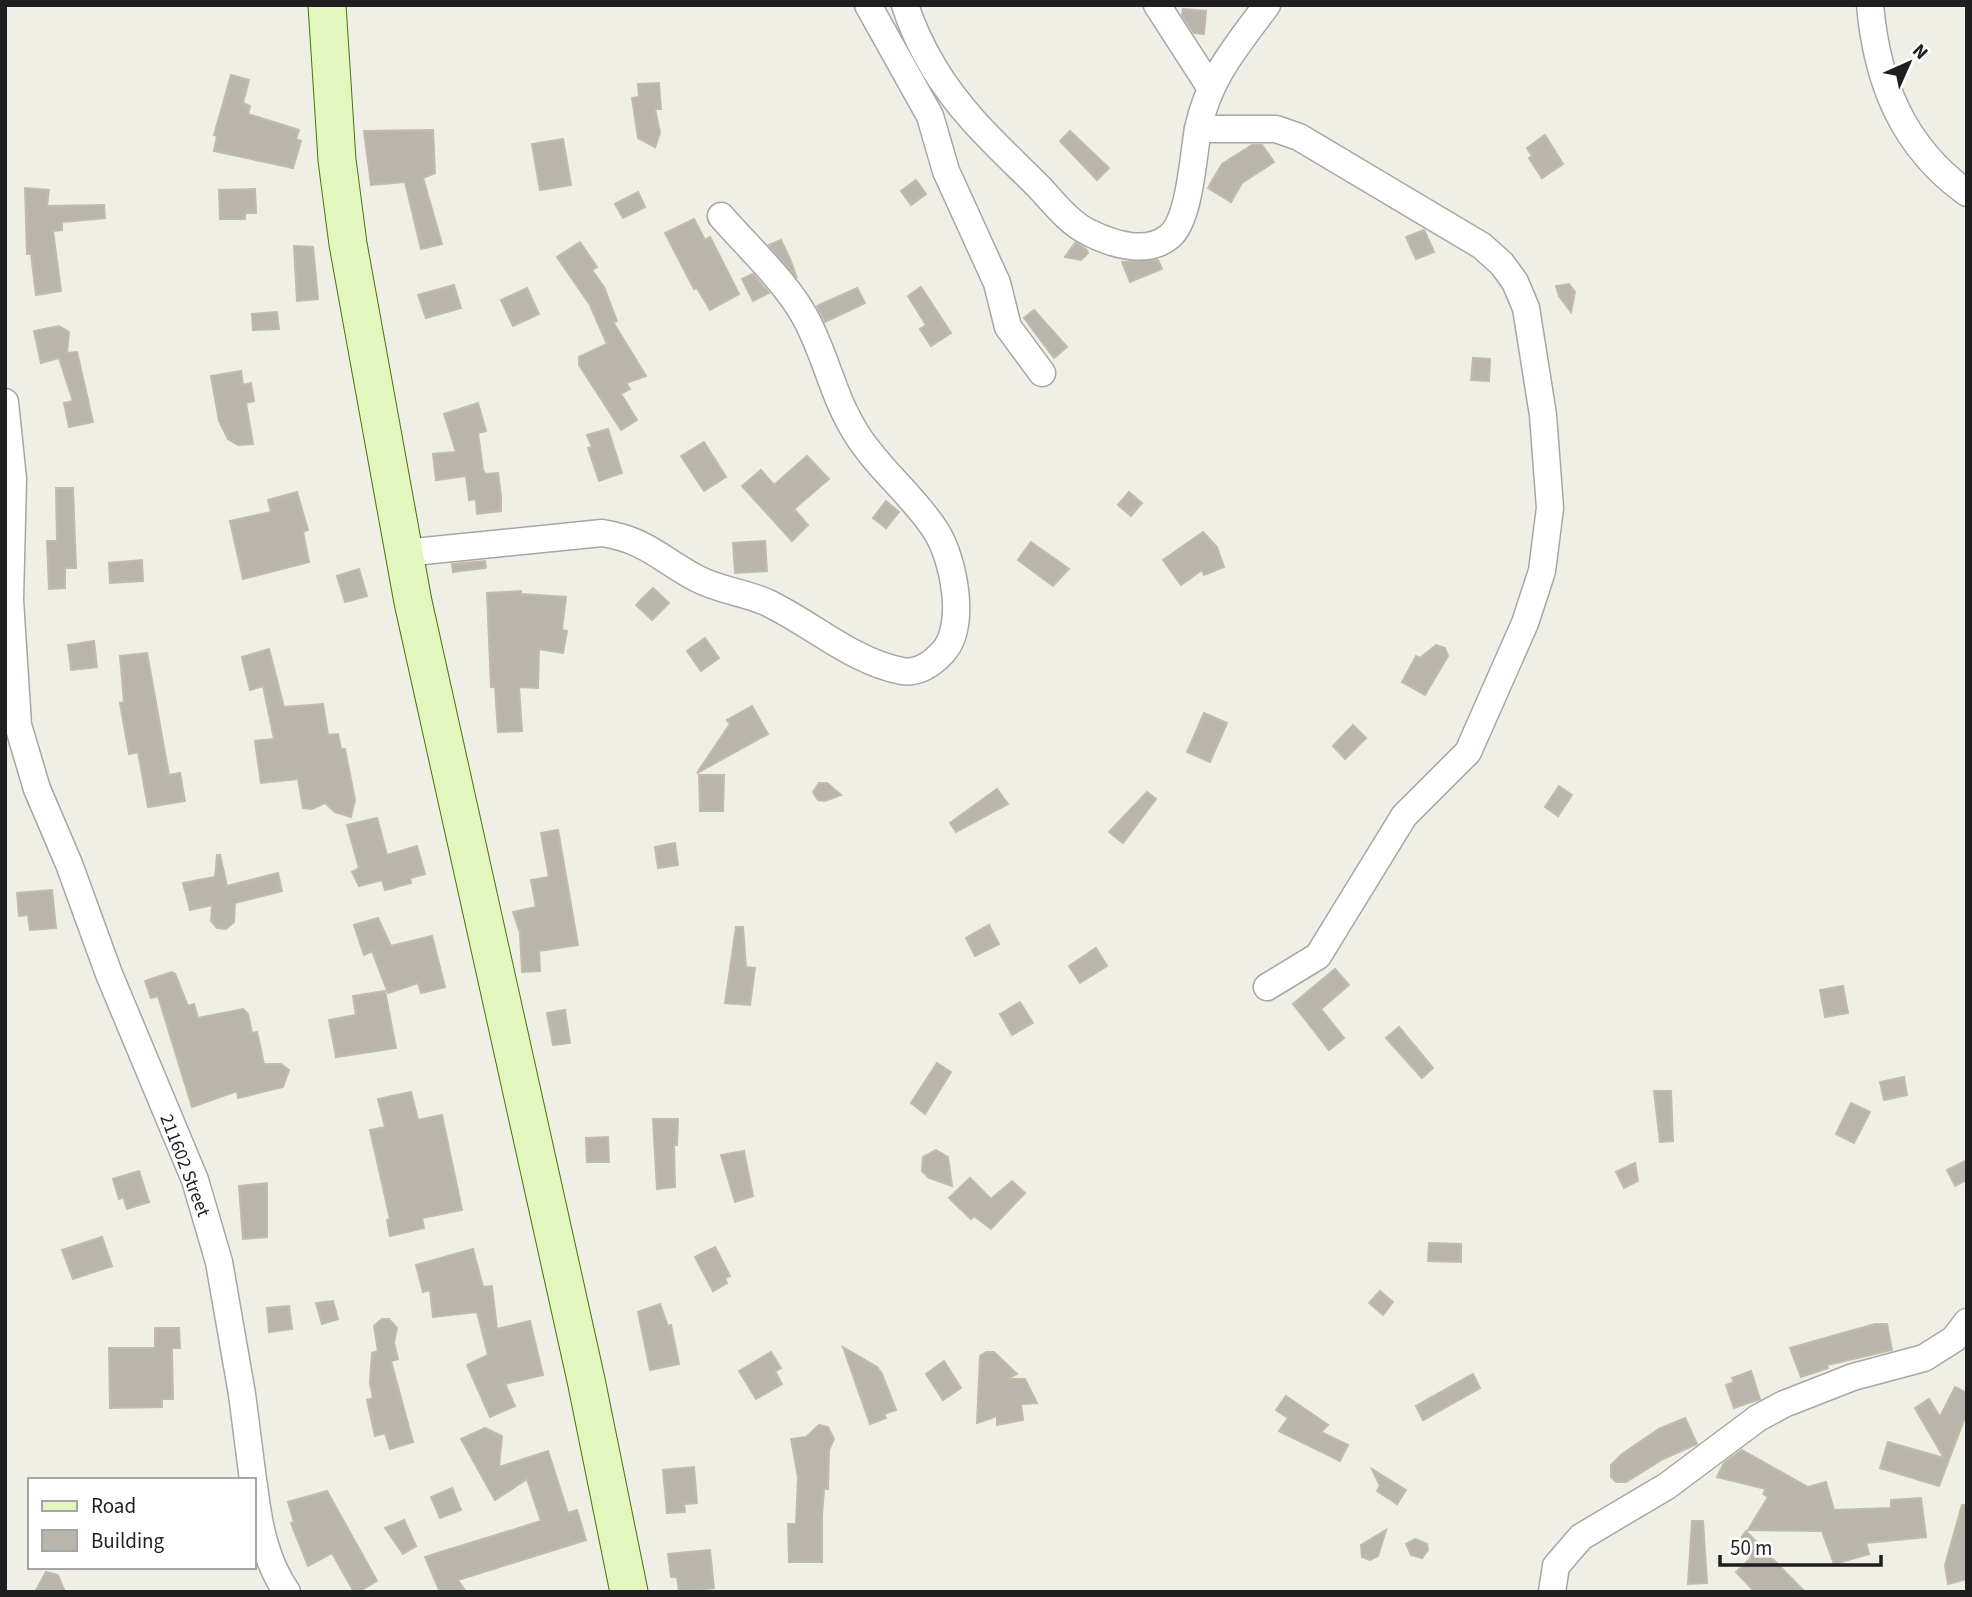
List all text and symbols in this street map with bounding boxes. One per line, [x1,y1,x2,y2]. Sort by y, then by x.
north arrow [1874,28,1944,98]
text: N [1906,38,1934,66]
street label: 211602 Street [153,1110,217,1221]
legend [28,1478,256,1569]
text: Road [91,1491,136,1521]
scale bar [1720,1524,1881,1568]
text: Building [91,1526,165,1556]
text: 50 m [1730,1533,1772,1563]

